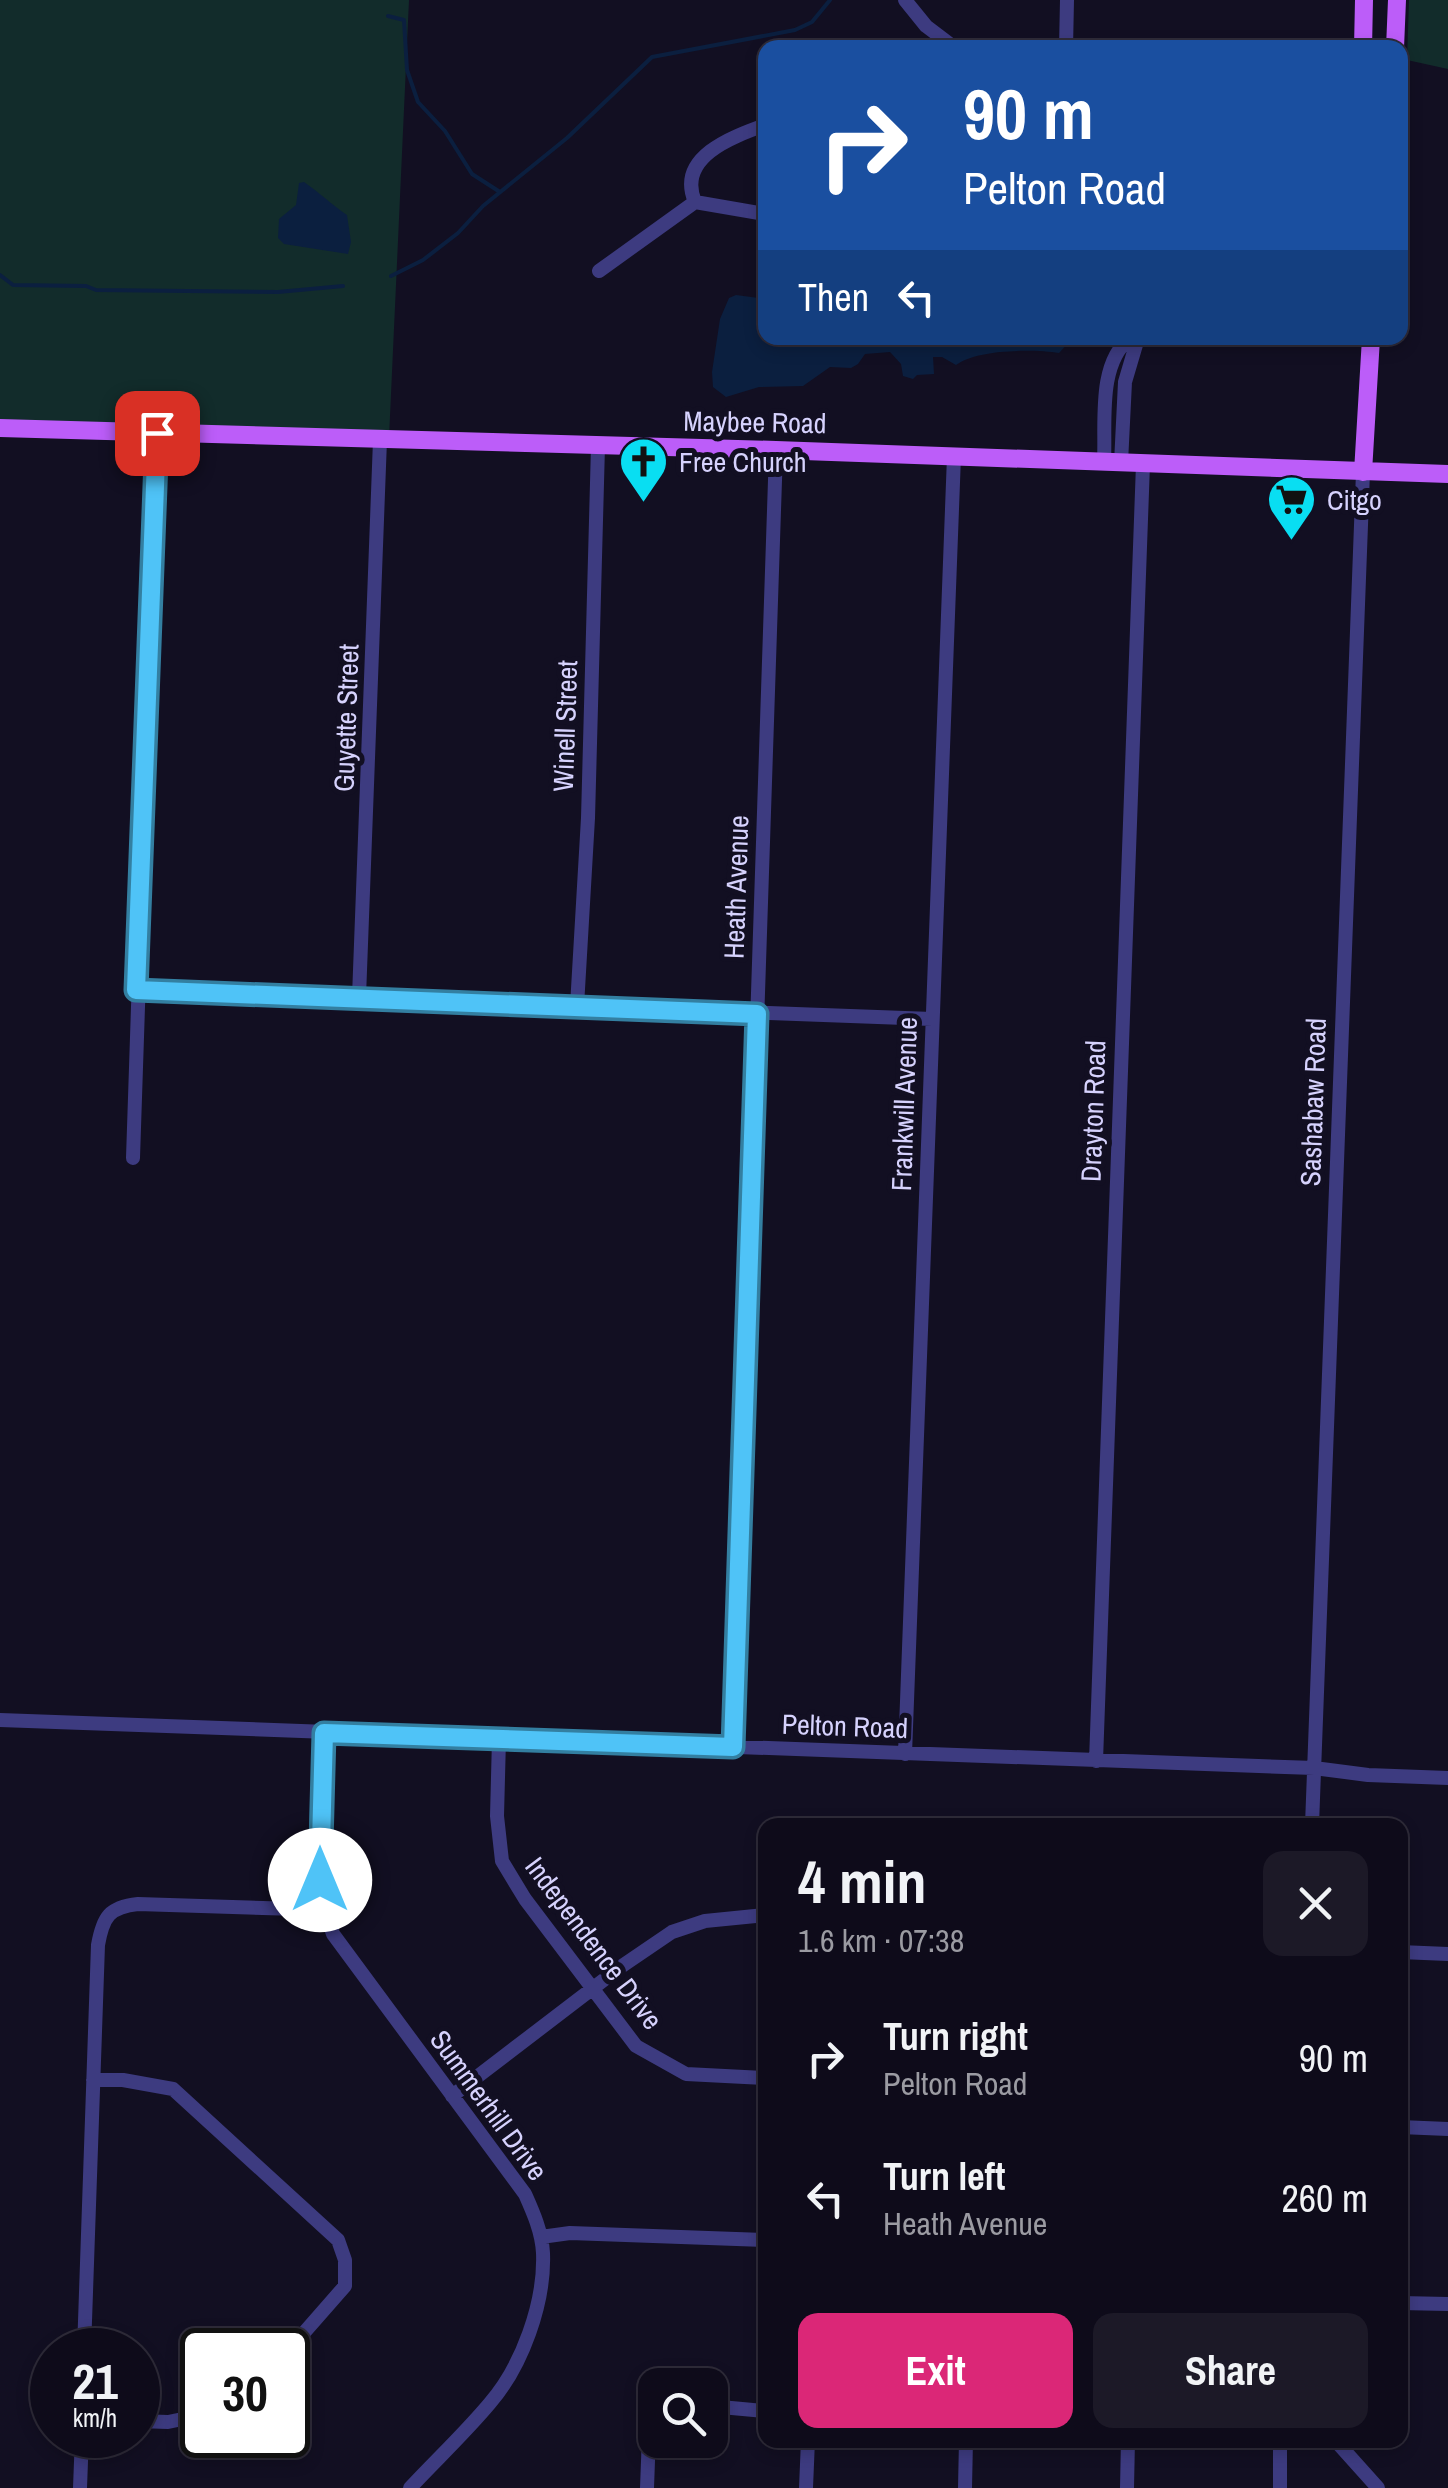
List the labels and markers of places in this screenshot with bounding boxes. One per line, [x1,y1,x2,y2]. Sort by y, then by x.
pin [115,391,200,476]
church icon: Free Church [618,436,670,504]
place label: Free Church [679,443,807,481]
supermarket icon: Citgo [1266,474,1318,542]
place label: Citgo [1327,481,1382,519]

